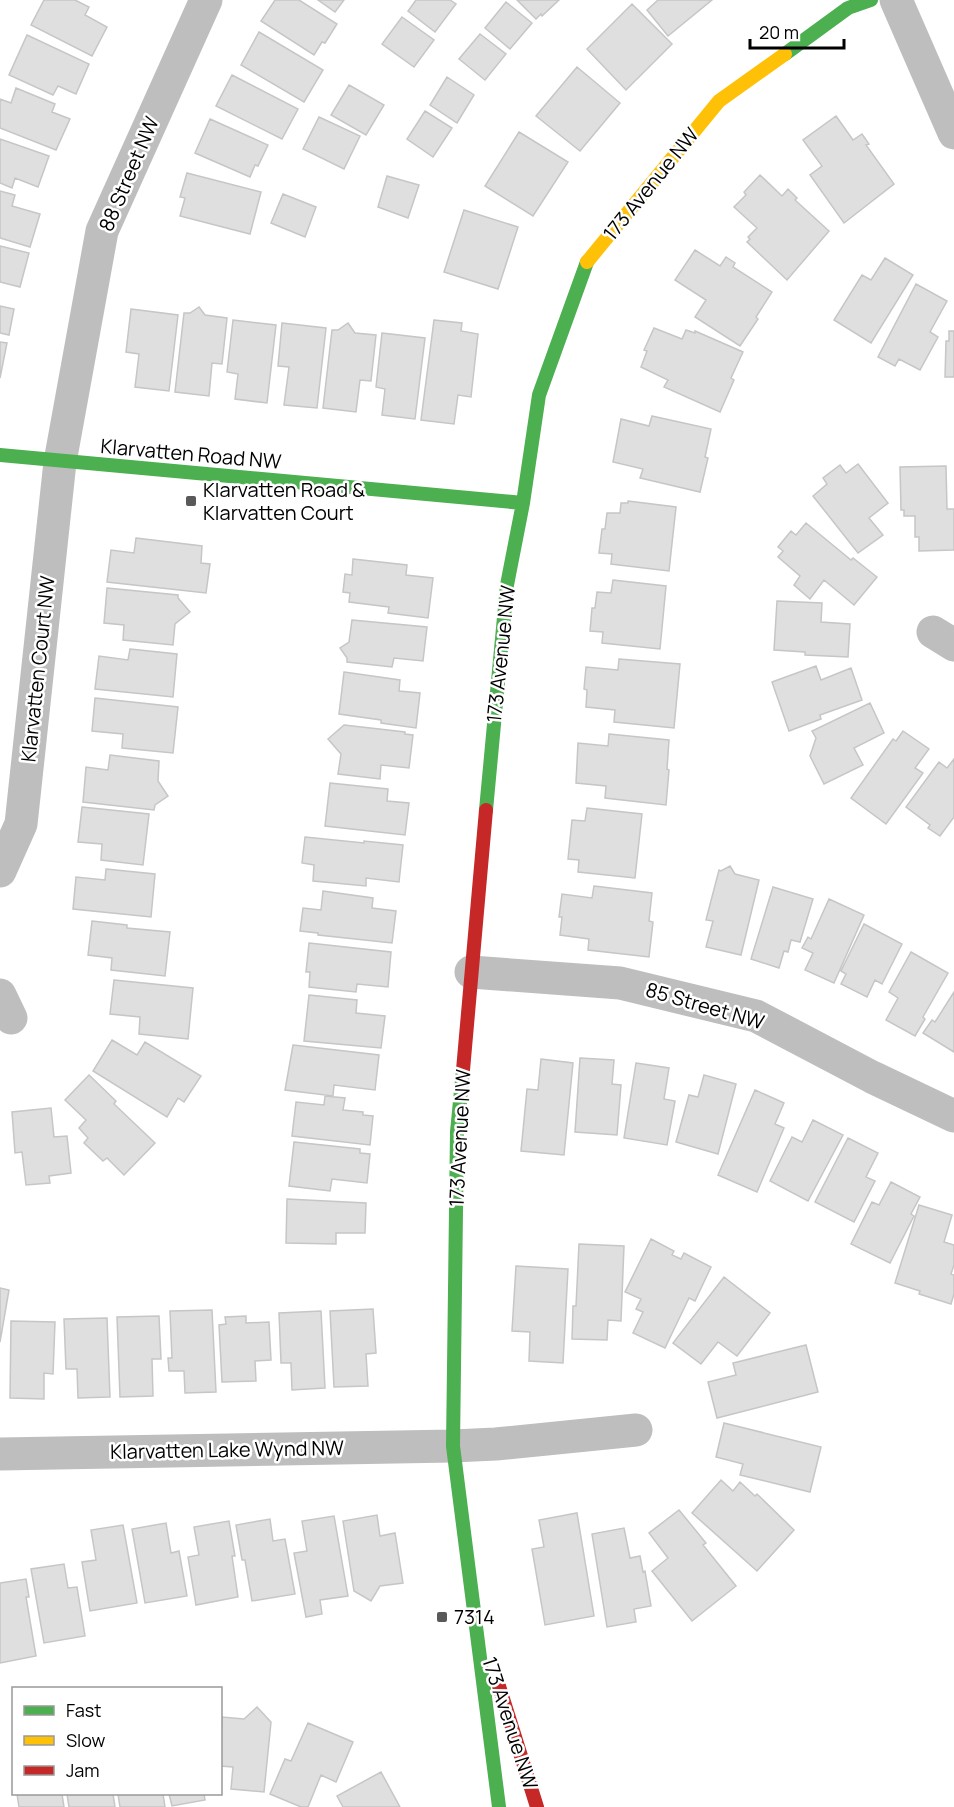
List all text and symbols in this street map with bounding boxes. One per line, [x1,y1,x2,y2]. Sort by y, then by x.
scale bar [750,12,844,50]
text: 20 m [759,20,799,44]
street label: 88 Street NW [92,112,165,235]
street label: 173 Avenue NW [597,121,705,246]
street label: Klarvatten Road NW [99,432,283,475]
place label: Klarvatten Road & Klarvatten Court [203,476,365,526]
marker: Klarvatten Road & Klarvatten Court [184,494,198,508]
street label: Klarvatten Court NW [14,574,61,763]
street label: 173 Avenue NW [480,584,521,724]
street label: 85 Street NW [643,976,768,1035]
street label: 173 Avenue NW [442,1068,477,1207]
street label: Klarvatten Lake Wynd NW [110,1434,344,1465]
place label: 7314 [454,1603,495,1630]
marker: 7314 [435,1610,449,1624]
street label: 173 Avenue NW [476,1653,545,1793]
legend [12,1687,222,1795]
text: Fast [66,1698,101,1722]
text: Slow [66,1728,106,1752]
text: Jam [66,1758,100,1782]

